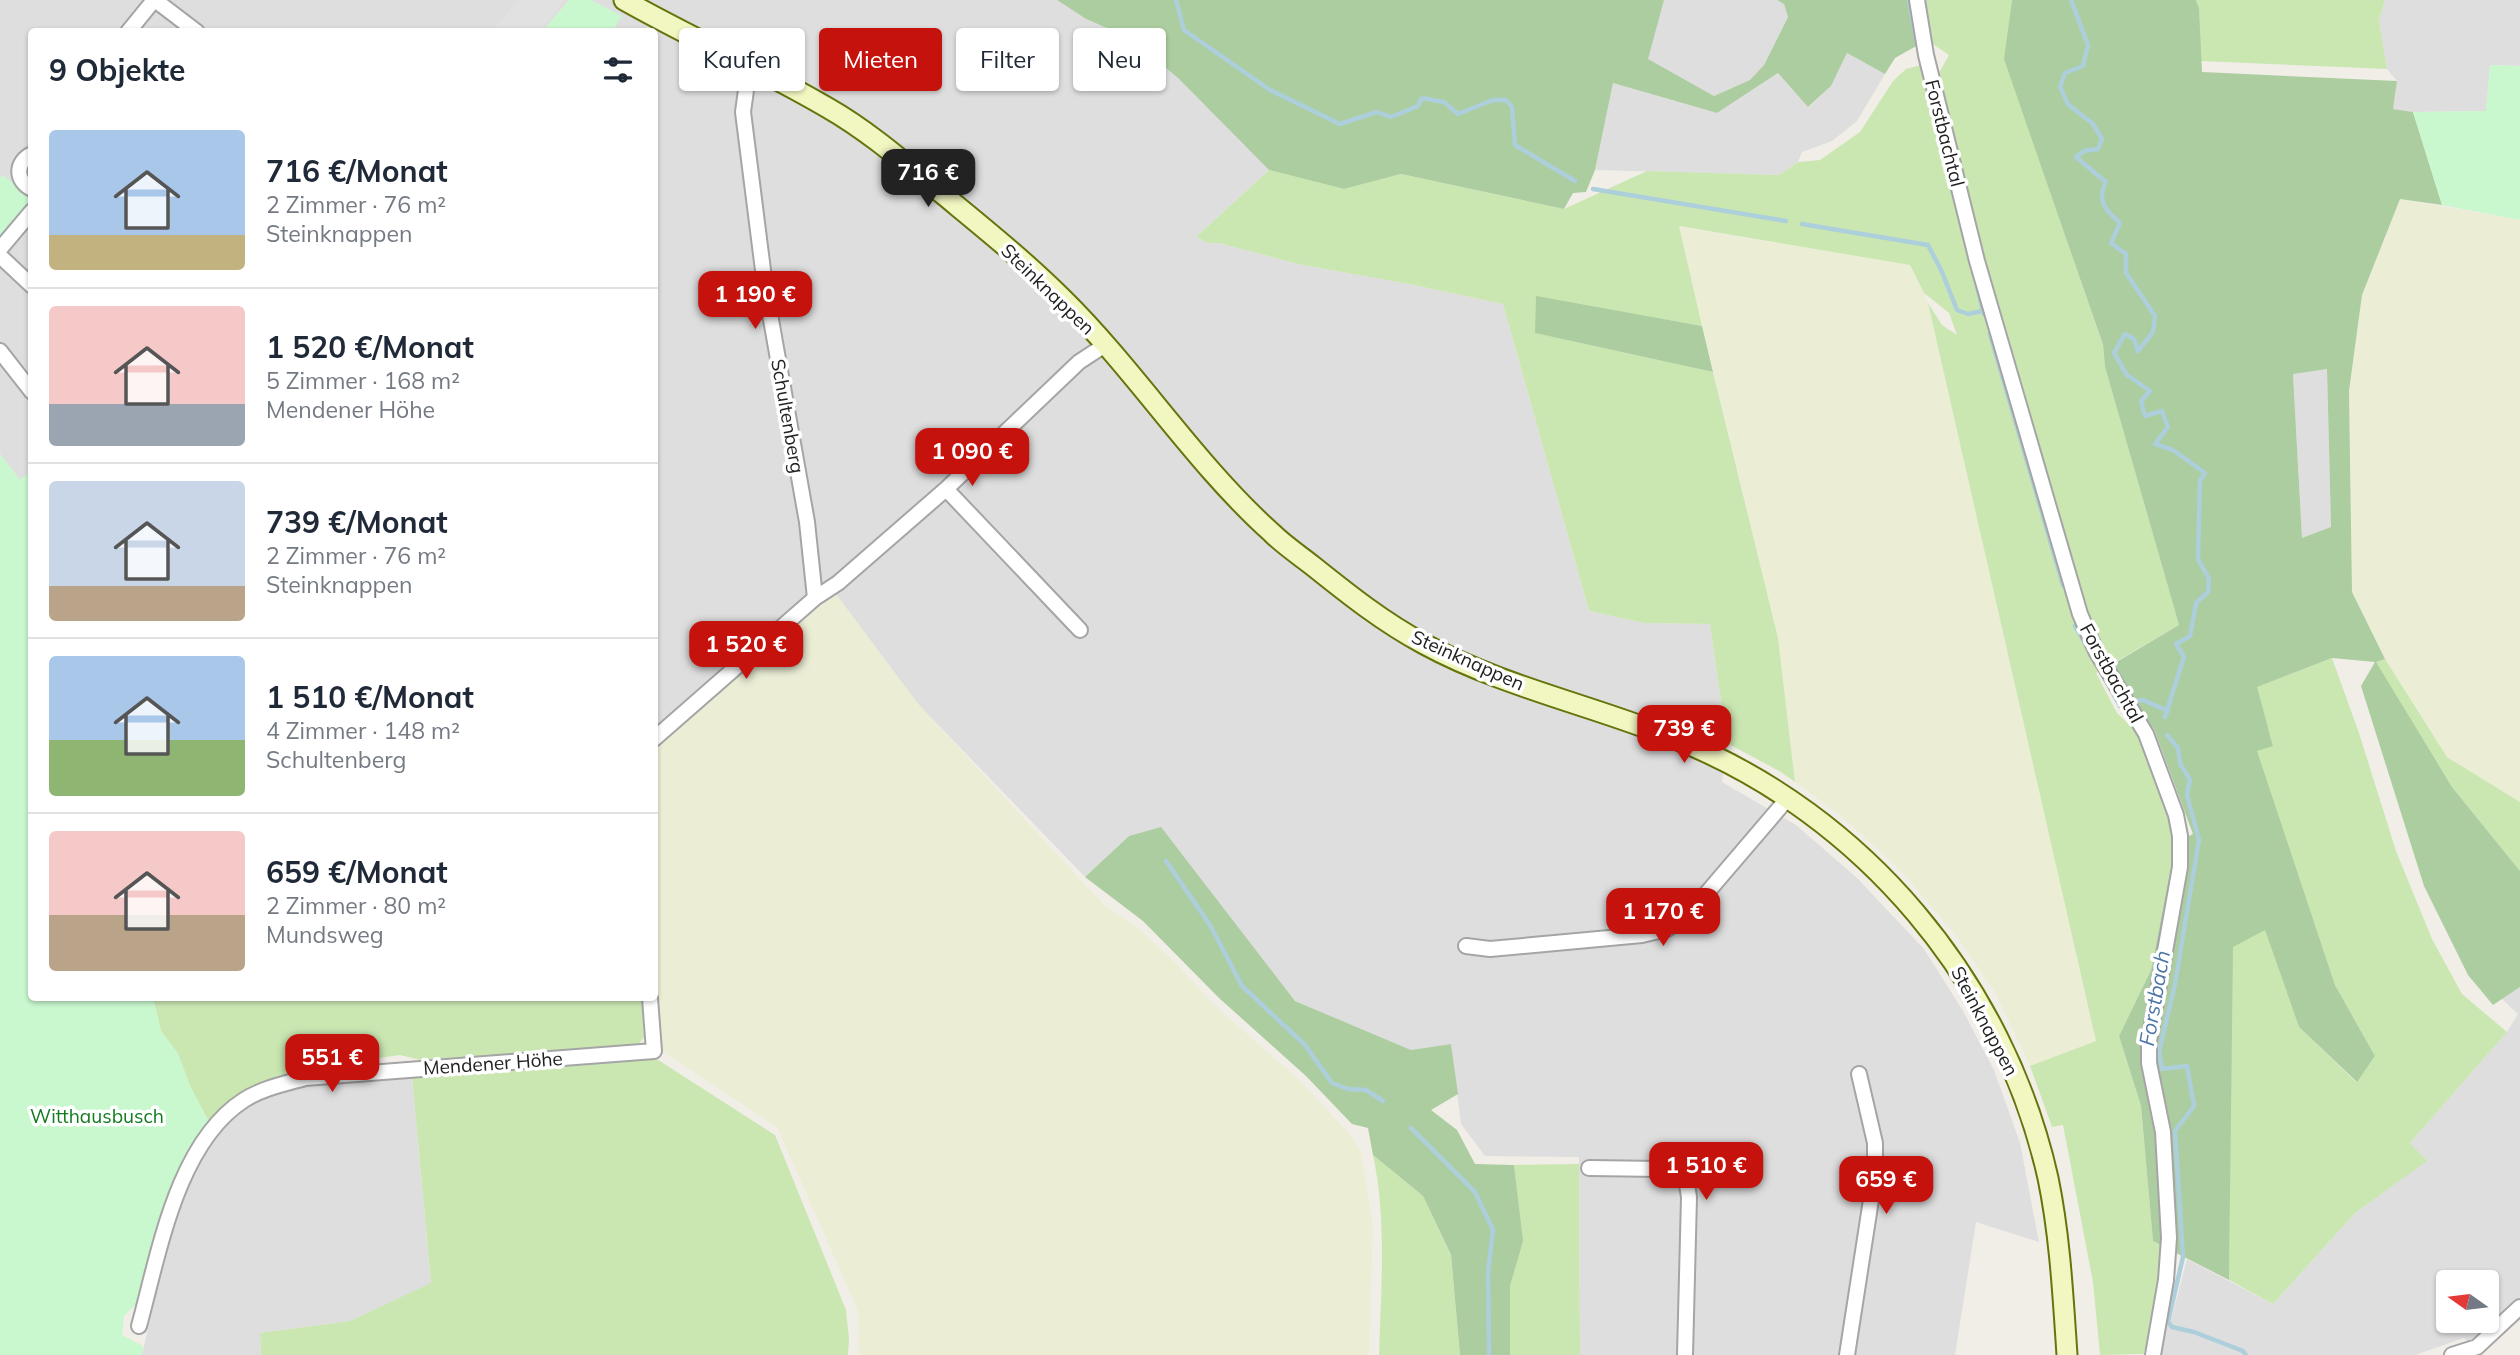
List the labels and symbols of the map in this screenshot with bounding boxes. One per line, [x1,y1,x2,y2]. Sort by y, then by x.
street label: Forstbachtal [1920,77,1970,189]
pin: 716 € [879,150,977,209]
street label: Steinknappen [996,238,1100,340]
pin: 1 190 € [690,272,820,331]
street label: Schultenberg [766,357,810,475]
pin: 1 090 € [907,428,1037,488]
street label: Forstbachtal [2075,619,2149,727]
pin: 1 520 € [681,622,811,681]
street label: Steinknappen [1408,624,1528,696]
pin: 739 € [1635,706,1733,765]
pin: 1 170 € [1598,888,1728,948]
water label: Forstbach [2133,948,2175,1048]
street label: Steinknappen [1946,962,2024,1080]
pin: 551 € [283,1034,381,1094]
street label: Mendener Höhe [422,1046,564,1080]
park label: Witthausbusch [30,1104,164,1128]
pin: 1 510 € [1641,1142,1771,1202]
pin: 659 € [1837,1156,1935,1216]
north arrow [2436,1270,2499,1334]

